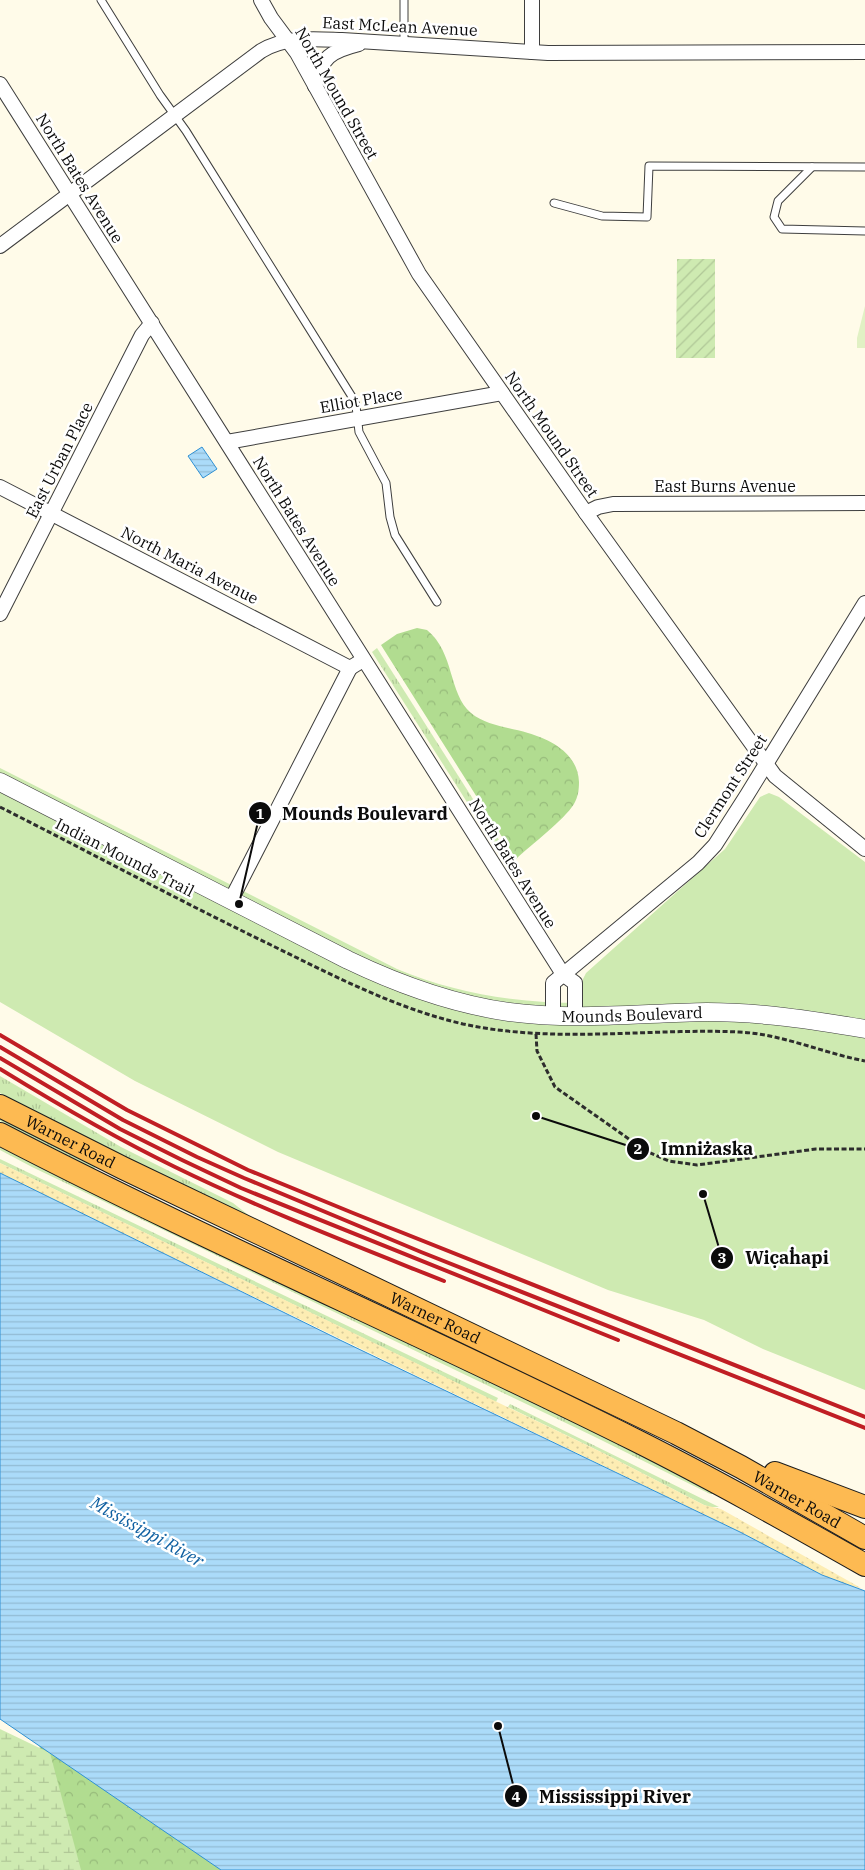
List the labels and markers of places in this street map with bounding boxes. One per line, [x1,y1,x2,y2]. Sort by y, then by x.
callout: Mounds Boulevard [247,797,458,830]
callout: Imniżaska [626,1132,763,1165]
callout: Wic̣aḣapi [710,1241,838,1274]
callout: Mississippi River [504,1780,701,1813]

